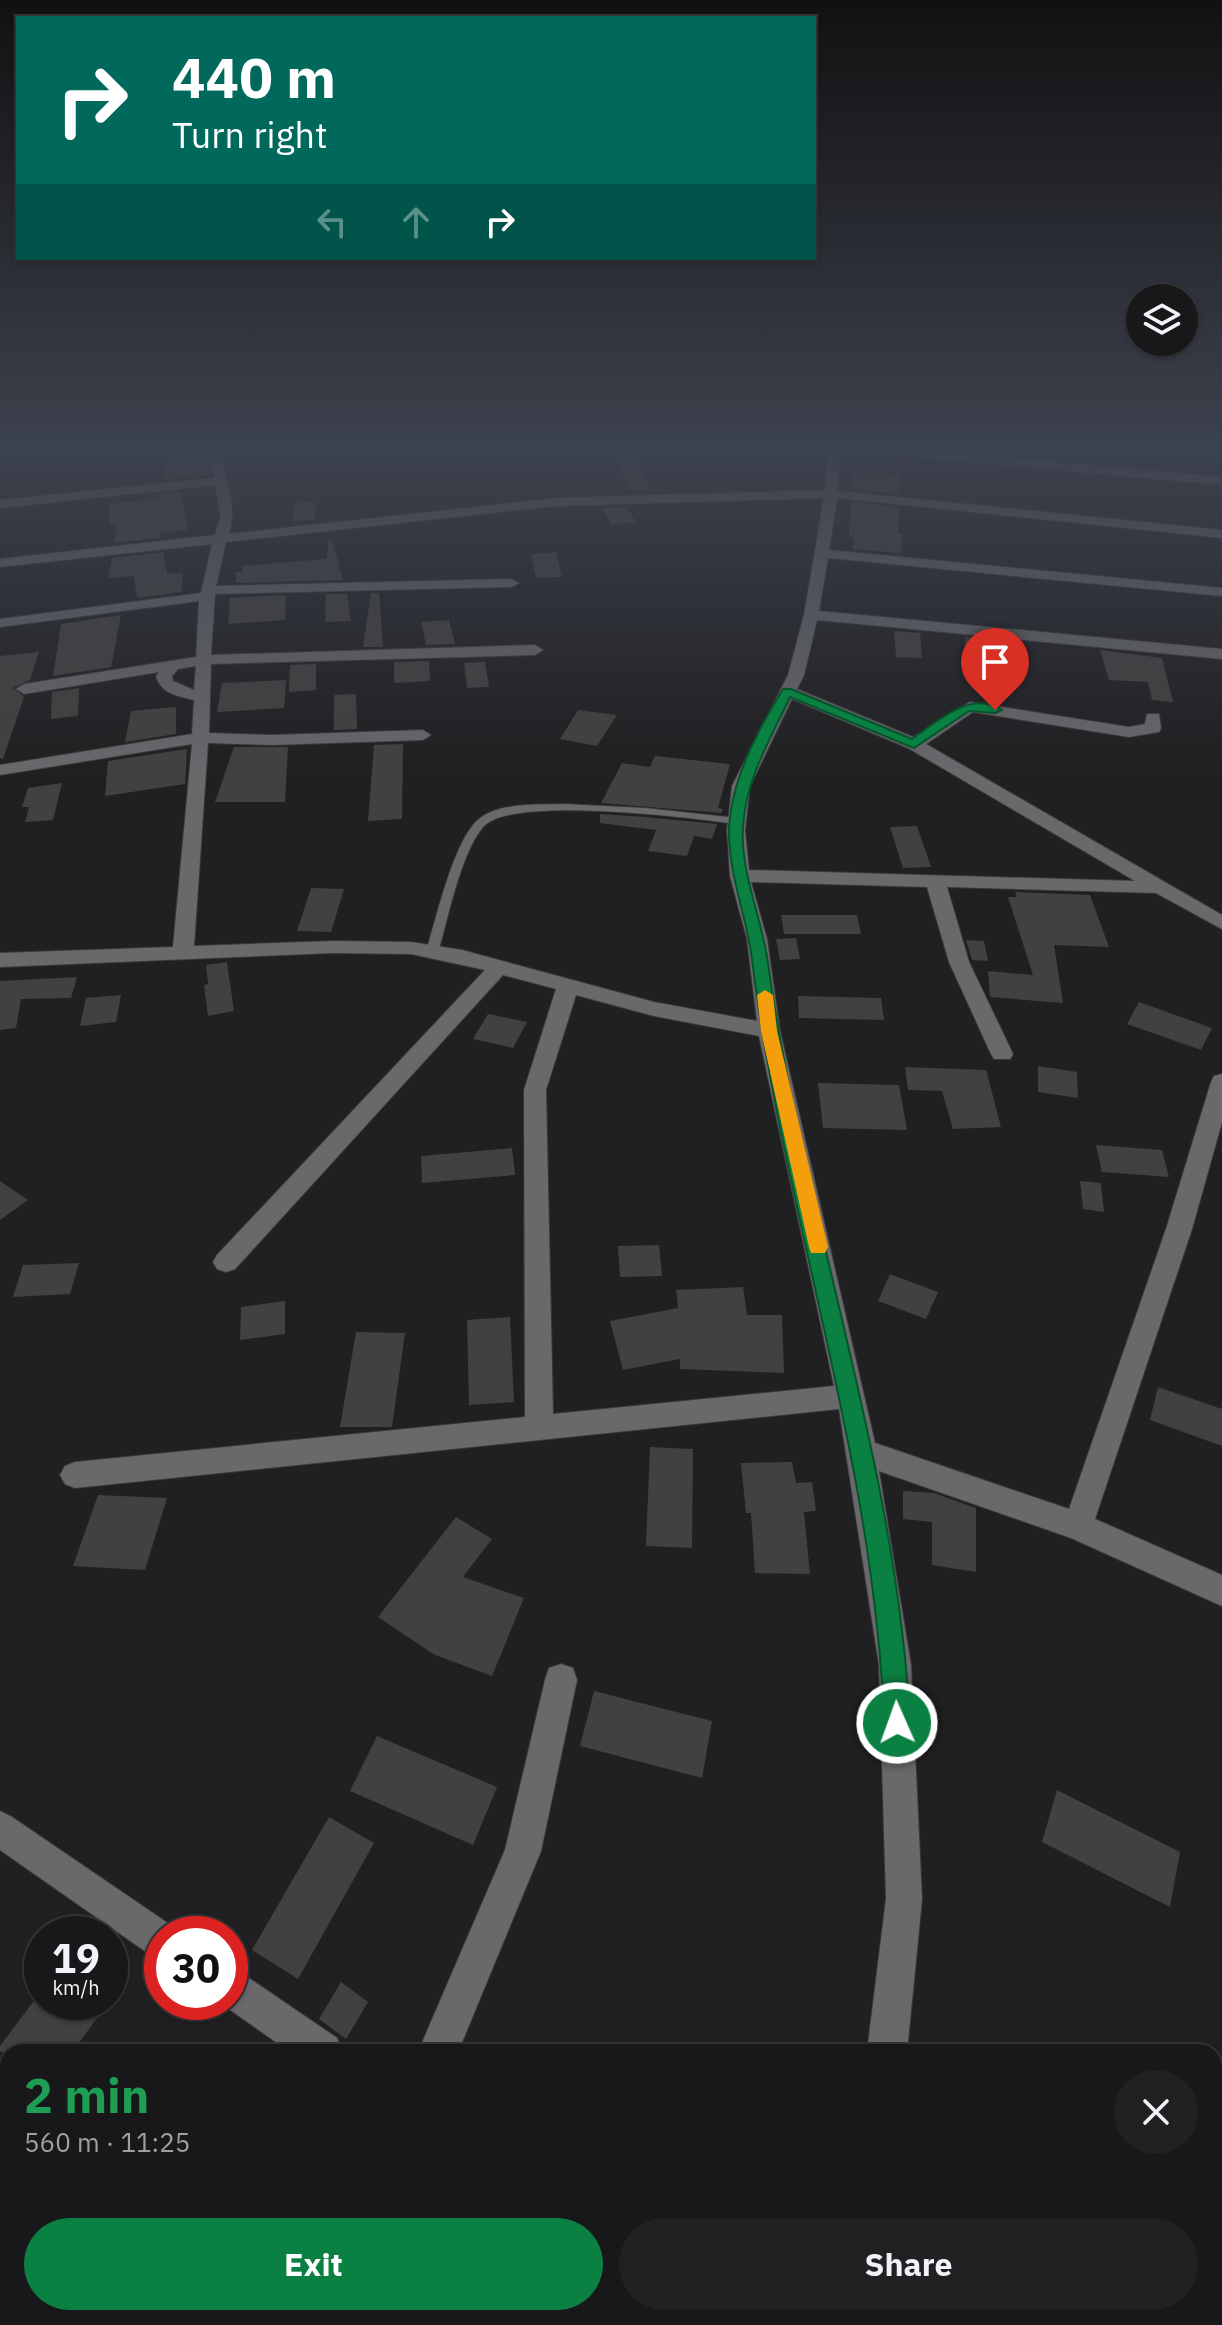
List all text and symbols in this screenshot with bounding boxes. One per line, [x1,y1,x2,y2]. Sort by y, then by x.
text: 440 m [172,41,336,113]
icon: right [40,48,144,152]
text: Turn right [172,111,328,158]
icon: left [310,200,354,244]
icon: ahead [394,200,438,244]
icon: right [478,200,522,244]
map controls [1126,284,1198,356]
button: layers [1126,284,1198,356]
pin [961,628,1029,710]
icon: arrive [973,640,1017,684]
position arrow [855,1681,939,1765]
speed limit sign: 30 [144,1916,248,2020]
text: 19 [52,1932,100,1984]
text: km/h [52,1974,100,2001]
text: 2 min [24,2064,149,2126]
button: close [1114,2070,1198,2154]
text: 560 m · 11:25 [24,2125,190,2159]
button: Exit [24,2218,603,2310]
button: Share [619,2218,1198,2310]

